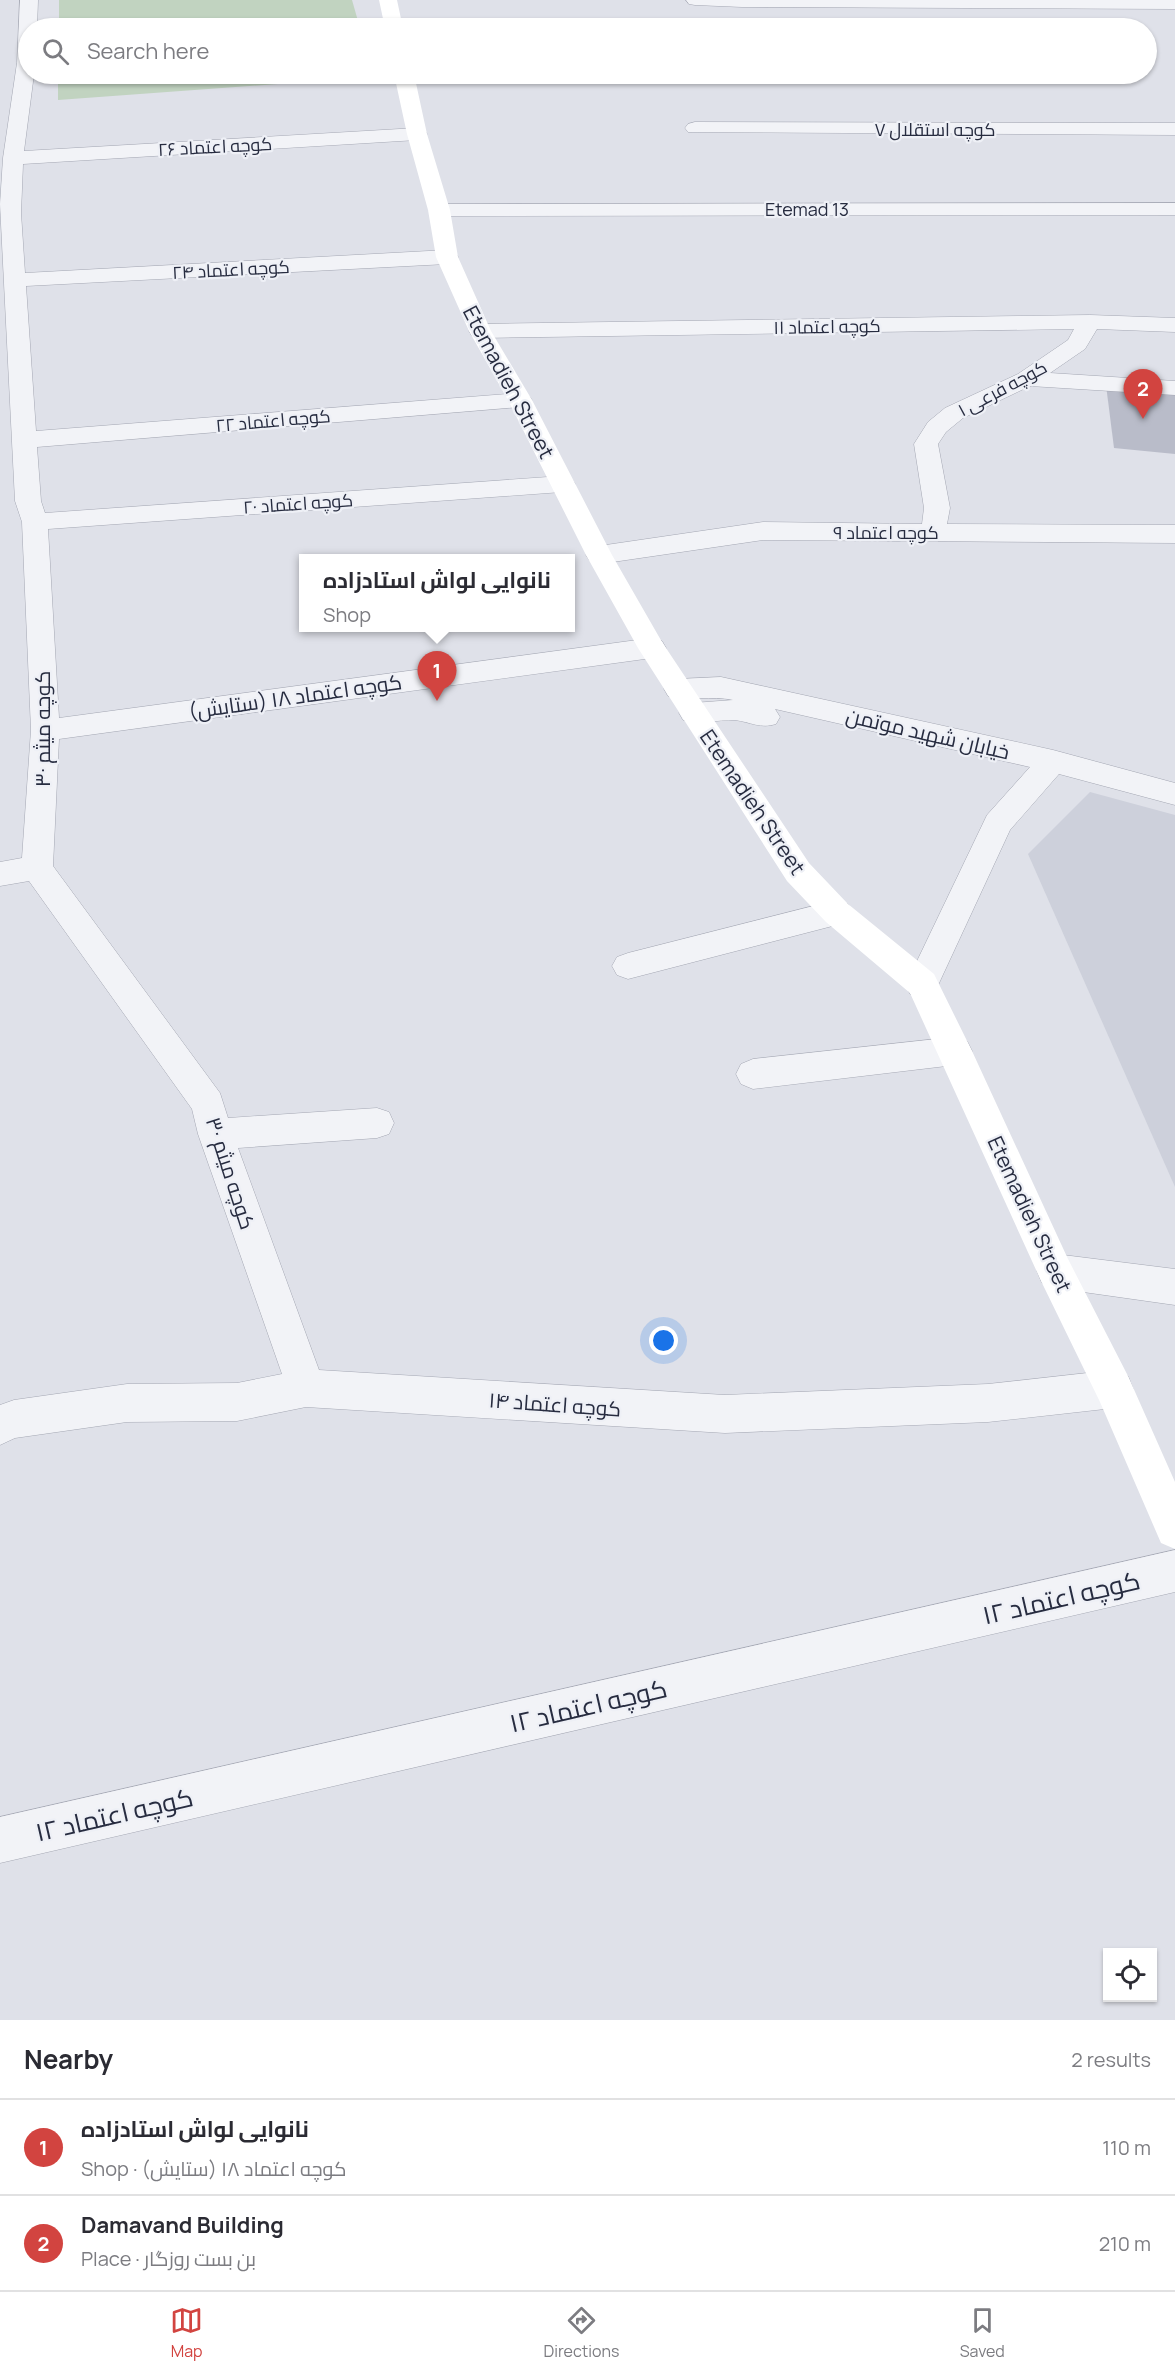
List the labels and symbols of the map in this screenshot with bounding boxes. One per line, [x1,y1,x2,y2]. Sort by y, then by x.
street label: کوچه استقلال ۷ [874,117,996,142]
street label: کوچه اعتماد ۲۶ [157,131,273,162]
street label: Etemad 13 [765,197,849,221]
street label: کوچه اعتماد ۲۴ [172,254,290,285]
street label: Etemadieh Street [457,301,561,463]
street label: کوچه اعتماد ۱۱ [773,313,881,340]
street label: کوچه فرعی ۱ [953,354,1051,422]
pin: 2 [1124,370,1162,419]
street label: کوچه اعتماد ۲۲ [215,403,332,438]
street label: کوچه اعتماد ۲۰ [242,487,354,520]
street label: کوچه اعتماد ۹ [833,520,939,545]
pin: 1 [418,652,456,701]
street label: کوچه اعتماد ۱۸ (ستایش) [186,667,404,726]
street label: کوچه میثم ۳۰ [28,671,57,787]
street label: خیابان شهید موتمن [844,701,1012,765]
street label: Etemadieh Street [694,724,812,880]
street label: کوچه میثم ۳۰ [199,1113,262,1233]
street label: Etemadieh Street [982,1131,1078,1297]
your location [649,1326,678,1355]
street label: کوچه اعتماد ۱۴ [488,1385,622,1424]
street label: کوچه اعتماد ۱۲ [979,1561,1143,1633]
street label: کوچه اعتماد ۱۲ [506,1669,670,1741]
street label: کوچه اعتماد ۱۲ [32,1778,196,1850]

